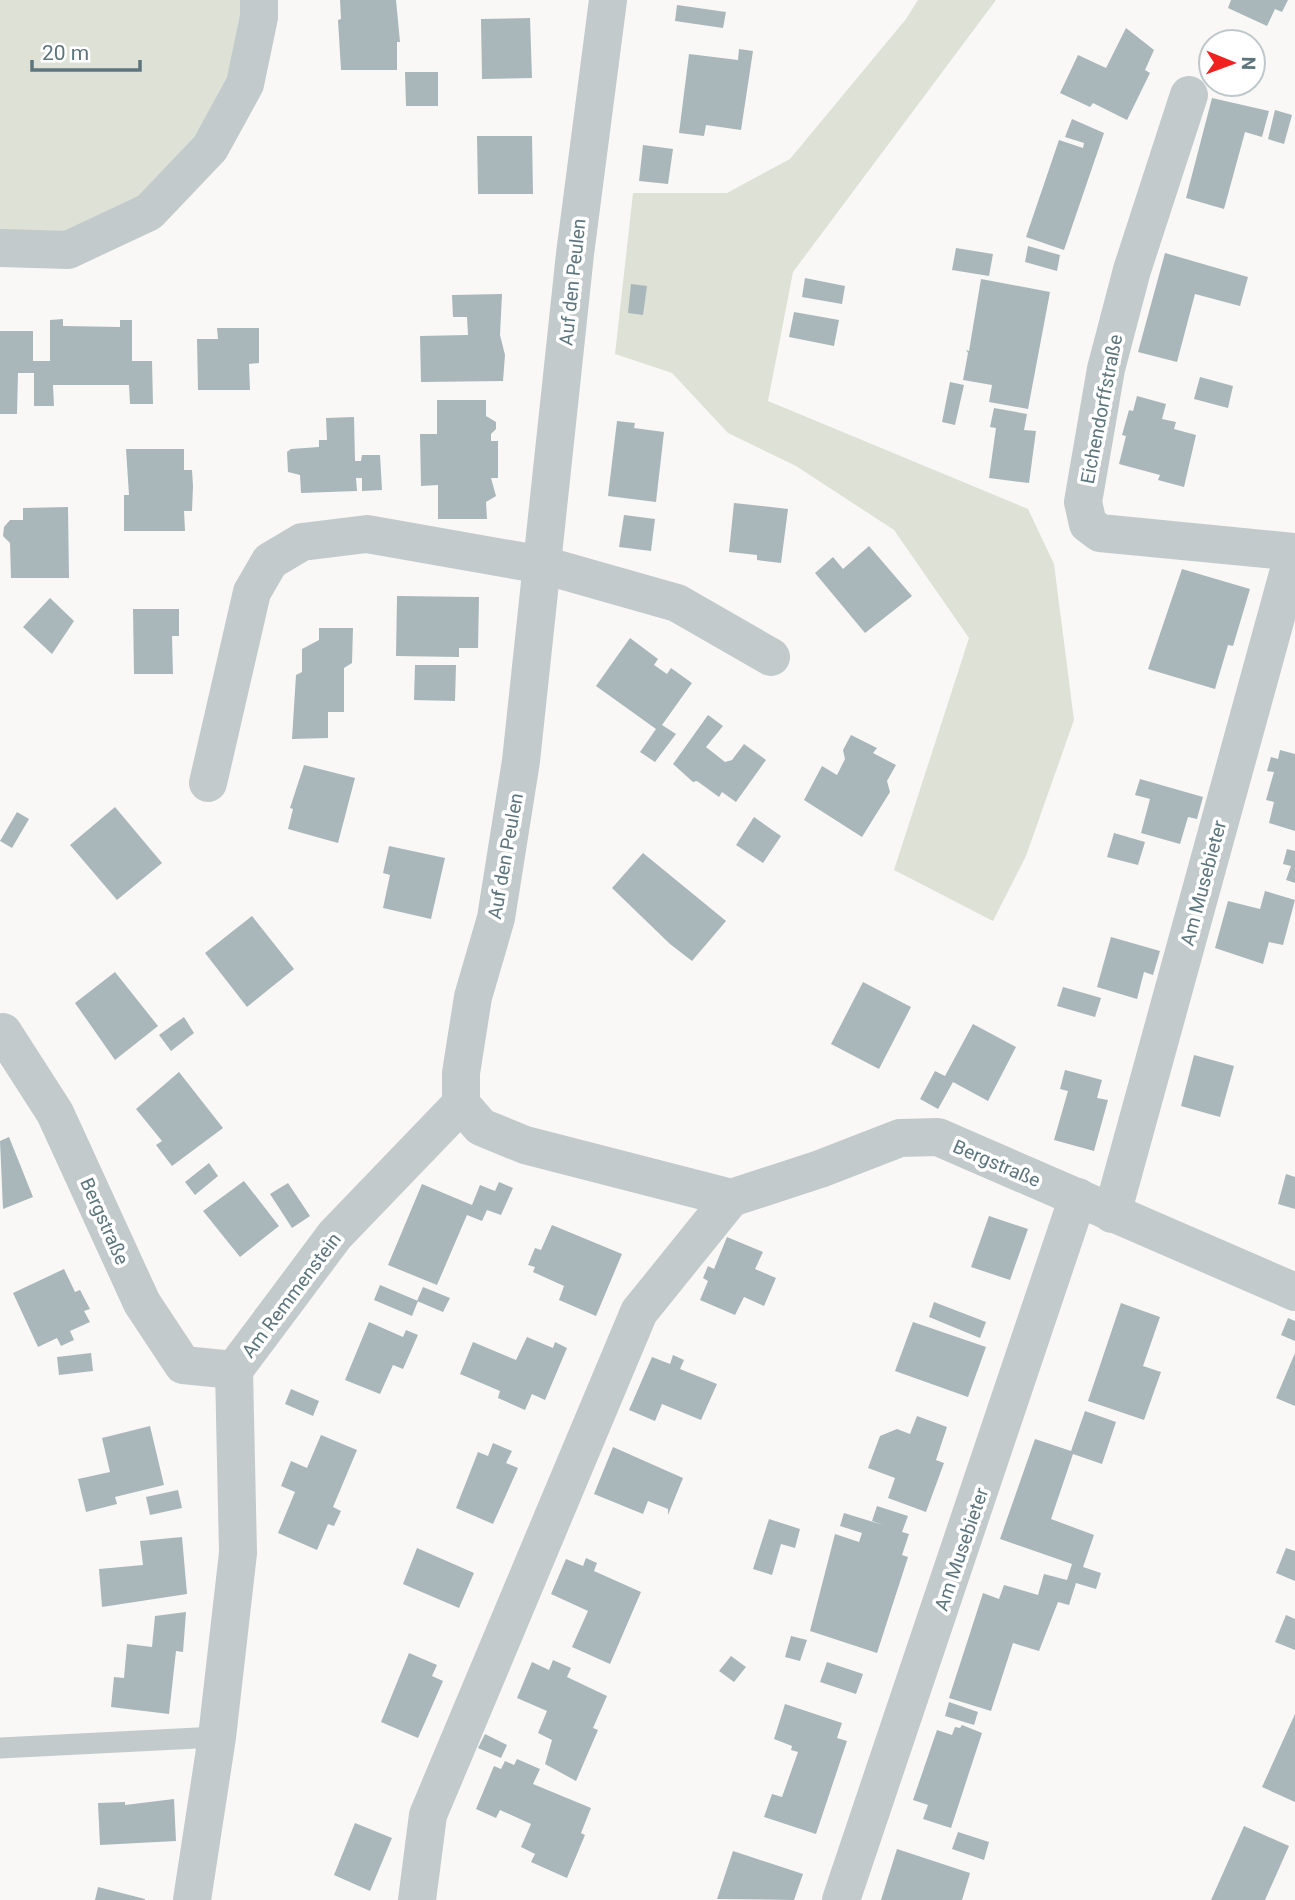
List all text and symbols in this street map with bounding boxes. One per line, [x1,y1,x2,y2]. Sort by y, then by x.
scale bar [32,28,140,72]
north arrow [1197,28,1267,98]
text: 20 m [42,41,89,65]
text: N [1237,56,1260,70]
street label: Auf den Peulen [554,217,591,347]
street label: Eichendorffstraße [1076,333,1127,486]
street label: Auf den Peulen [483,791,528,921]
street label: Am Musebieter [1176,817,1231,948]
street label: Bergstraße [950,1135,1044,1192]
street label: Bergstraße [75,1174,134,1268]
street label: Am Remmenstein [237,1228,346,1362]
street label: Am Musebieter [930,1484,993,1614]

